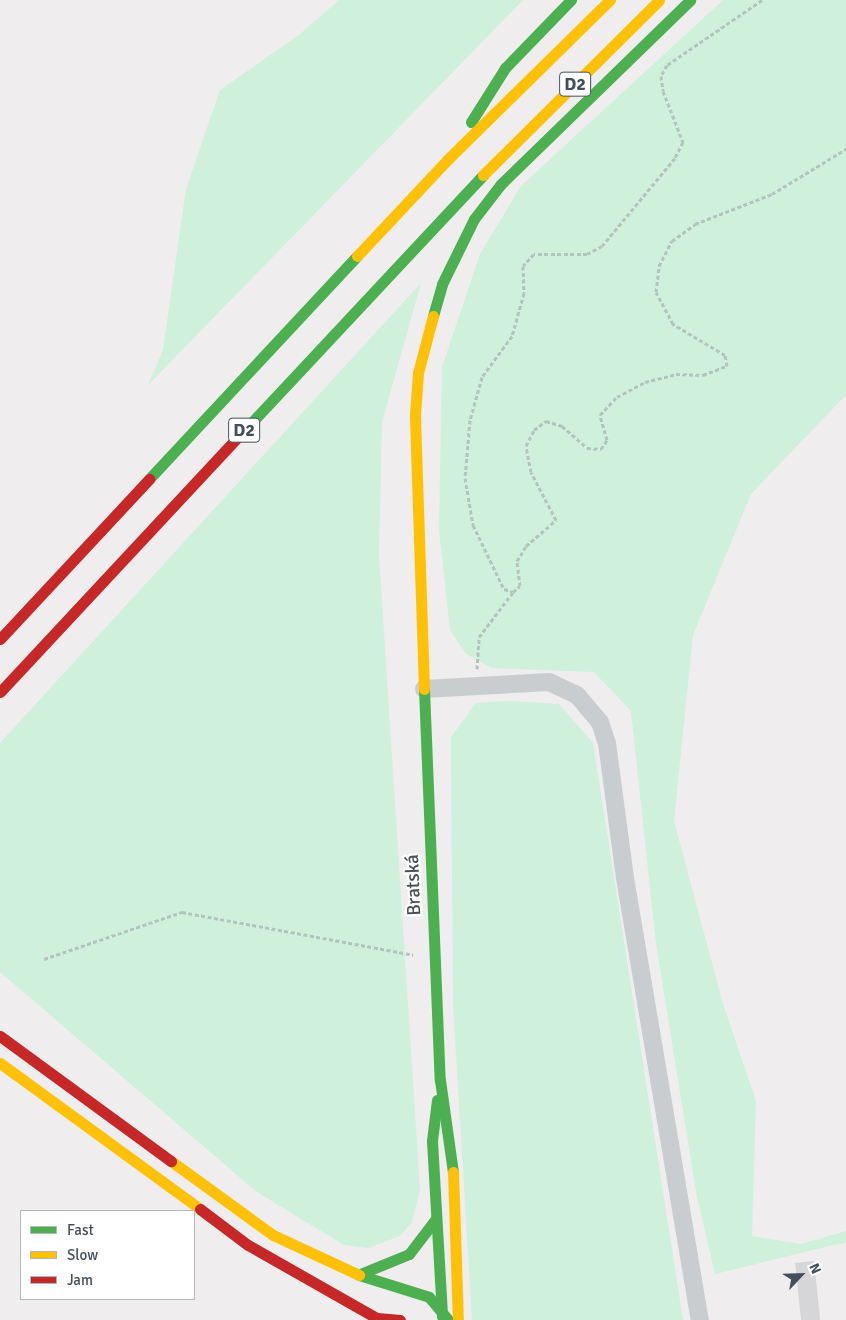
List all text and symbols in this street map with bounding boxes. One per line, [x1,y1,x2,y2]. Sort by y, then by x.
road number: D2 [559,68,591,100]
road number: D2 [228,414,260,446]
street label: Bratská [402,854,426,916]
legend [20,1210,195,1300]
text: Fast [67,1221,94,1239]
text: Slow [67,1246,98,1264]
north arrow [776,1250,826,1300]
text: N [805,1261,825,1277]
text: Jam [67,1271,93,1289]

